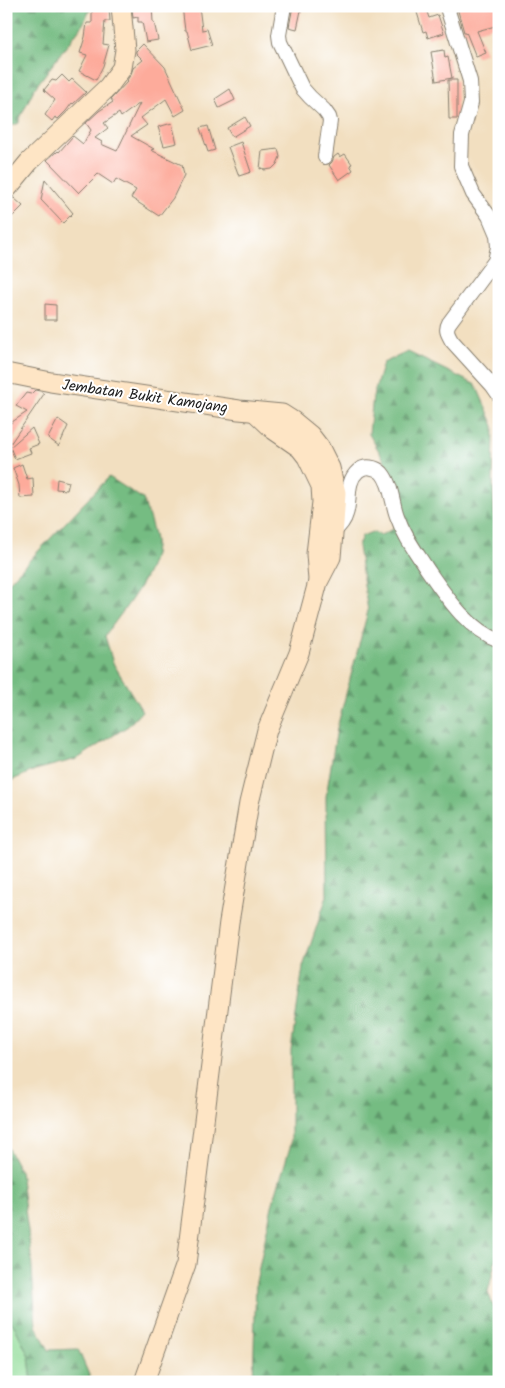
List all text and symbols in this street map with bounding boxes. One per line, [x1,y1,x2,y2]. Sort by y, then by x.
street label: Jembatan Bukit Kamojang [60,373,229,421]

